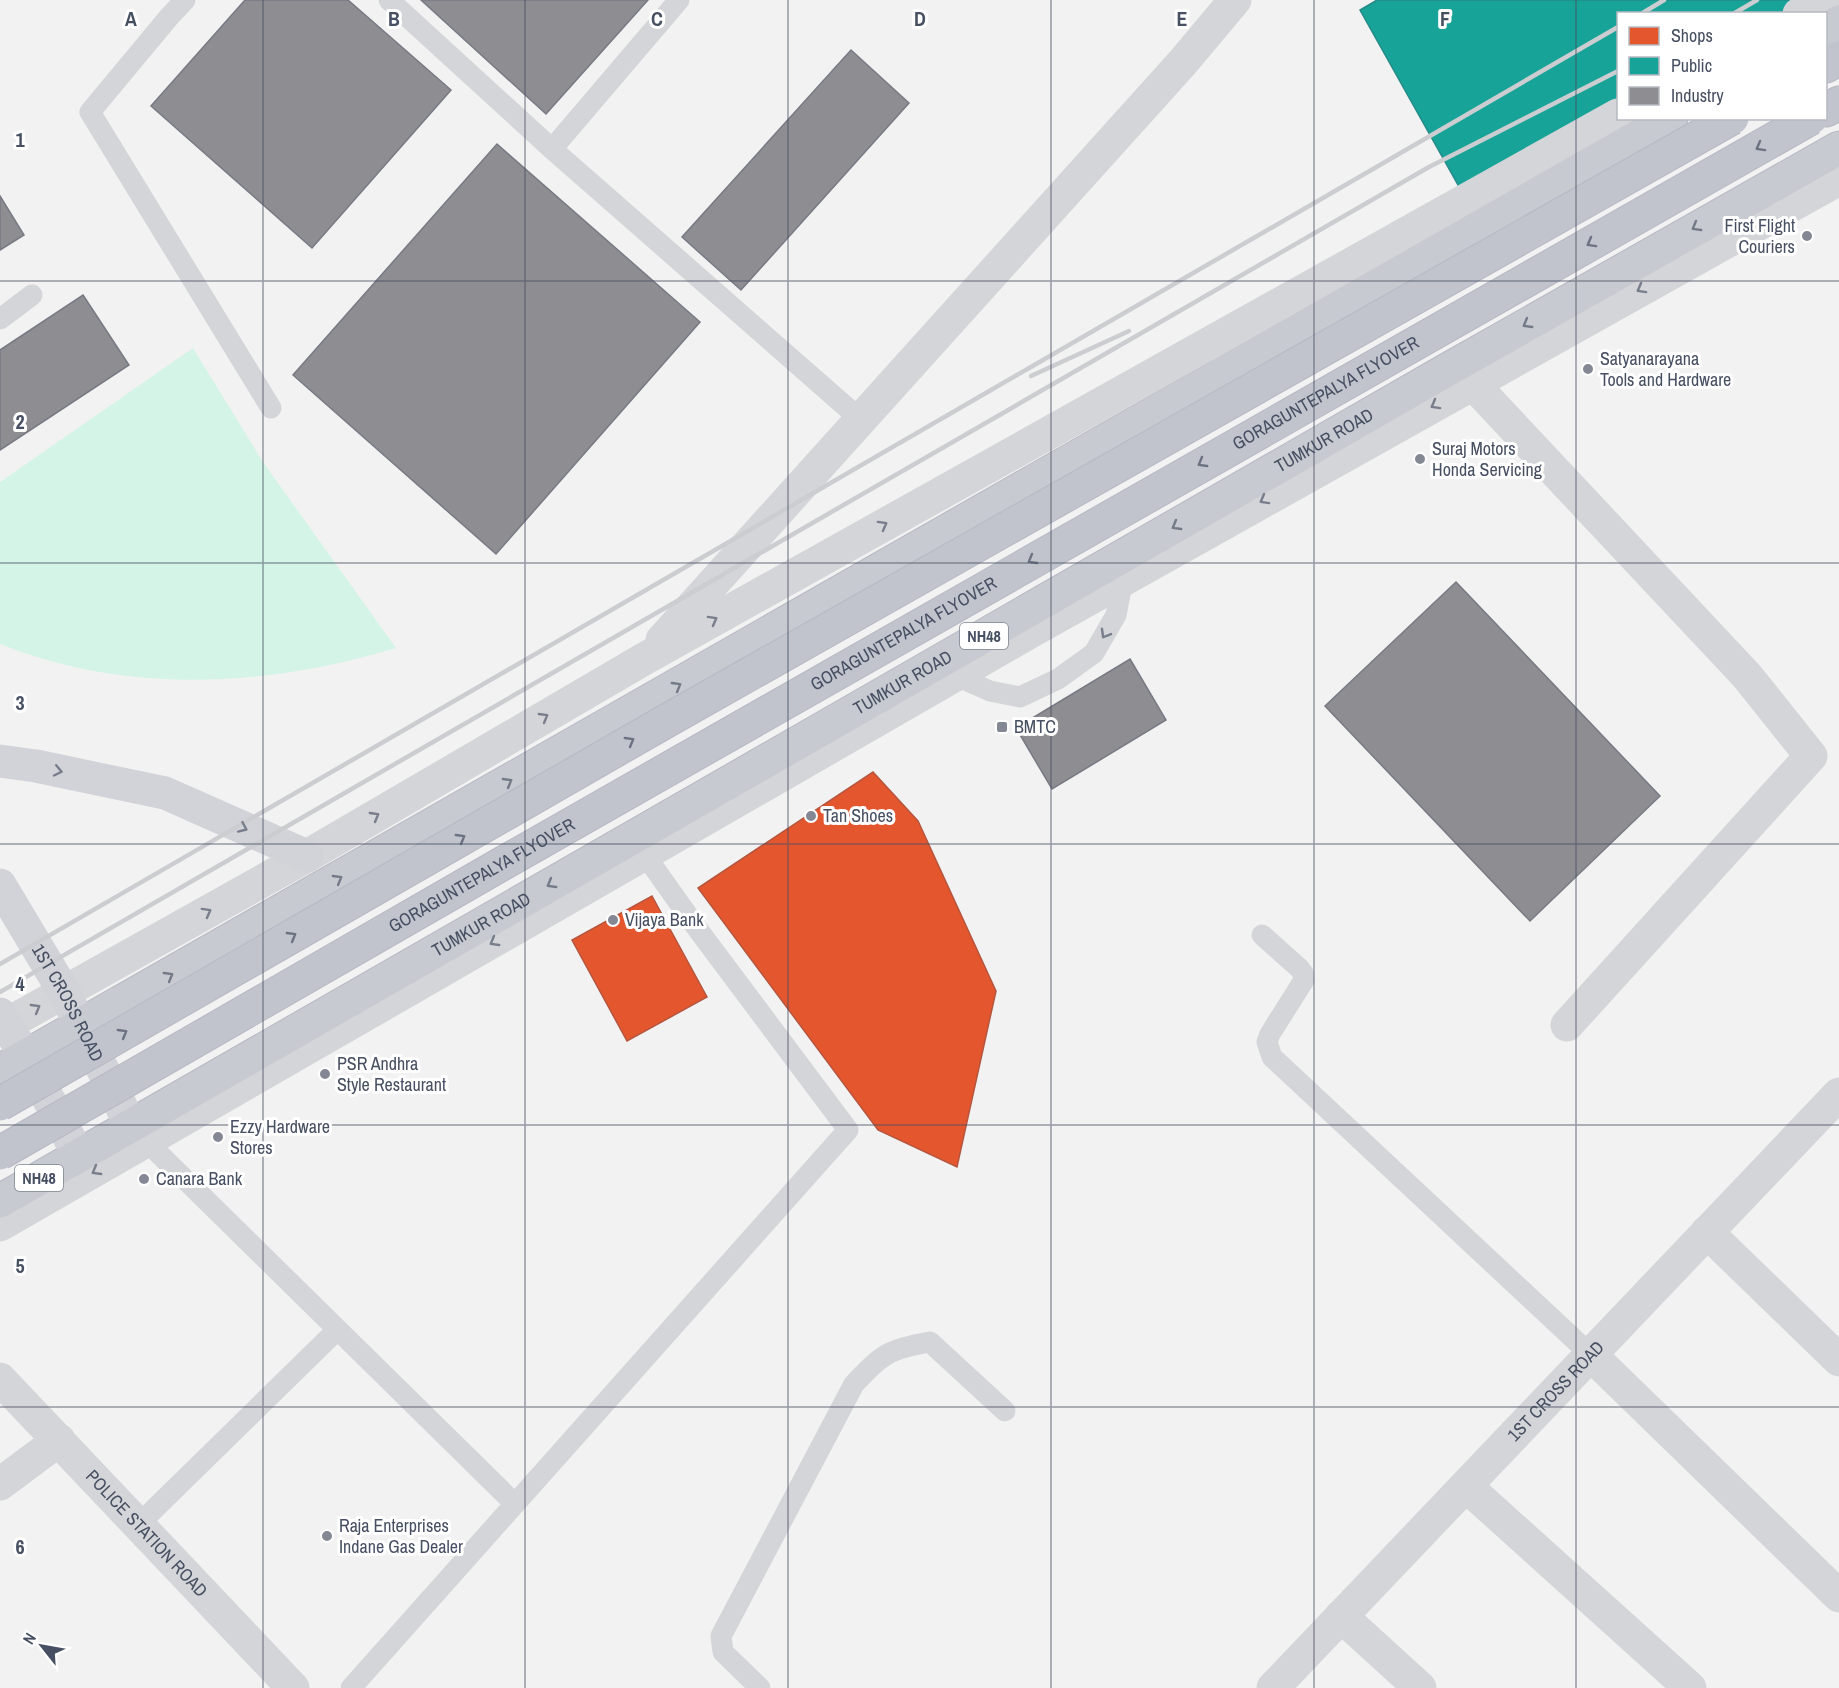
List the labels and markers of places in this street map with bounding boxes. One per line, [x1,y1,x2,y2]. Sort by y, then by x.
place label: First Flight Couriers [1724,213,1795,259]
marker: First Flight Couriers [1800,229,1814,243]
place label: Satyanarayana Tools and Hardware [1600,346,1731,392]
marker: Satyanarayana Tools and Hardware [1581,362,1595,376]
place label: Suraj Motors Honda Servicing [1432,436,1543,482]
marker: Suraj Motors Honda Servicing [1413,452,1427,466]
place label: BMTC [1014,714,1056,739]
marker: BMTC [995,720,1009,734]
place label: Tan Shoes [823,803,893,828]
marker: Tan Shoes [804,809,818,823]
place label: Vijaya Bank [625,907,704,932]
marker: Vijaya Bank [606,913,620,927]
place label: PSR Andhra Style Restaurant [337,1051,446,1097]
marker: PSR Andhra Style Restaurant [318,1067,332,1081]
place label: Ezzy Hardware Stores [230,1114,330,1160]
marker: Ezzy Hardware Stores [211,1130,225,1144]
place label: Canara Bank [156,1166,243,1191]
marker: Canara Bank [137,1172,151,1186]
place label: Raja Enterprises Indane Gas Dealer [339,1513,463,1559]
marker: Raja Enterprises Indane Gas Dealer [320,1529,334,1543]

